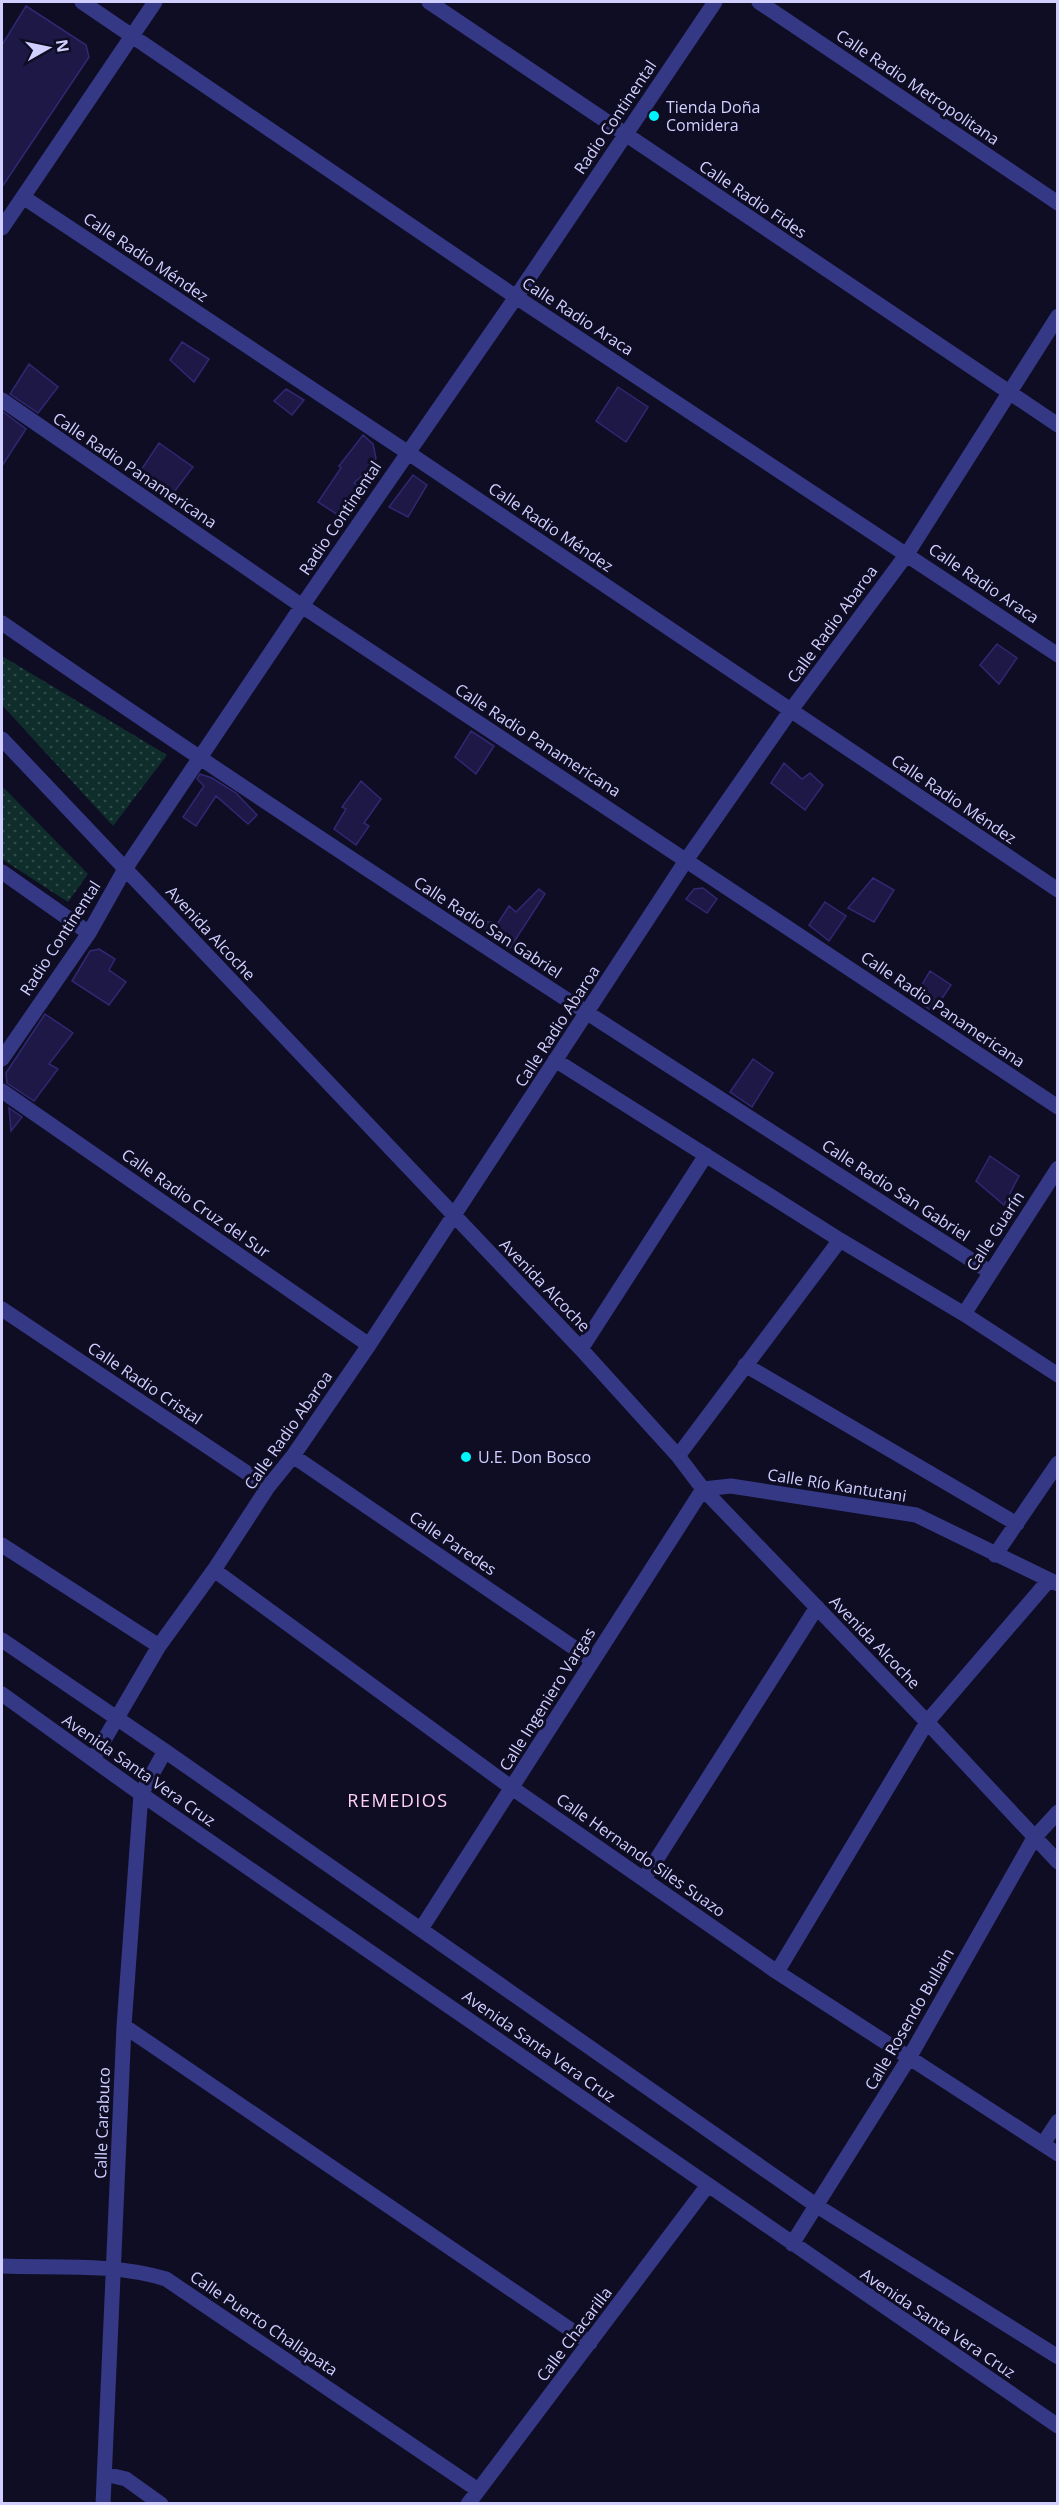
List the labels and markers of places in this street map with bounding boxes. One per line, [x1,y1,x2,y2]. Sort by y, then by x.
place label: Tienda Doña Comidera [666,96,760,136]
marker: Tienda Doña Comidera [647,109,661,123]
place label: U.E. Don Bosco [478,1446,591,1468]
marker: U.E. Don Bosco [459,1450,473,1464]

